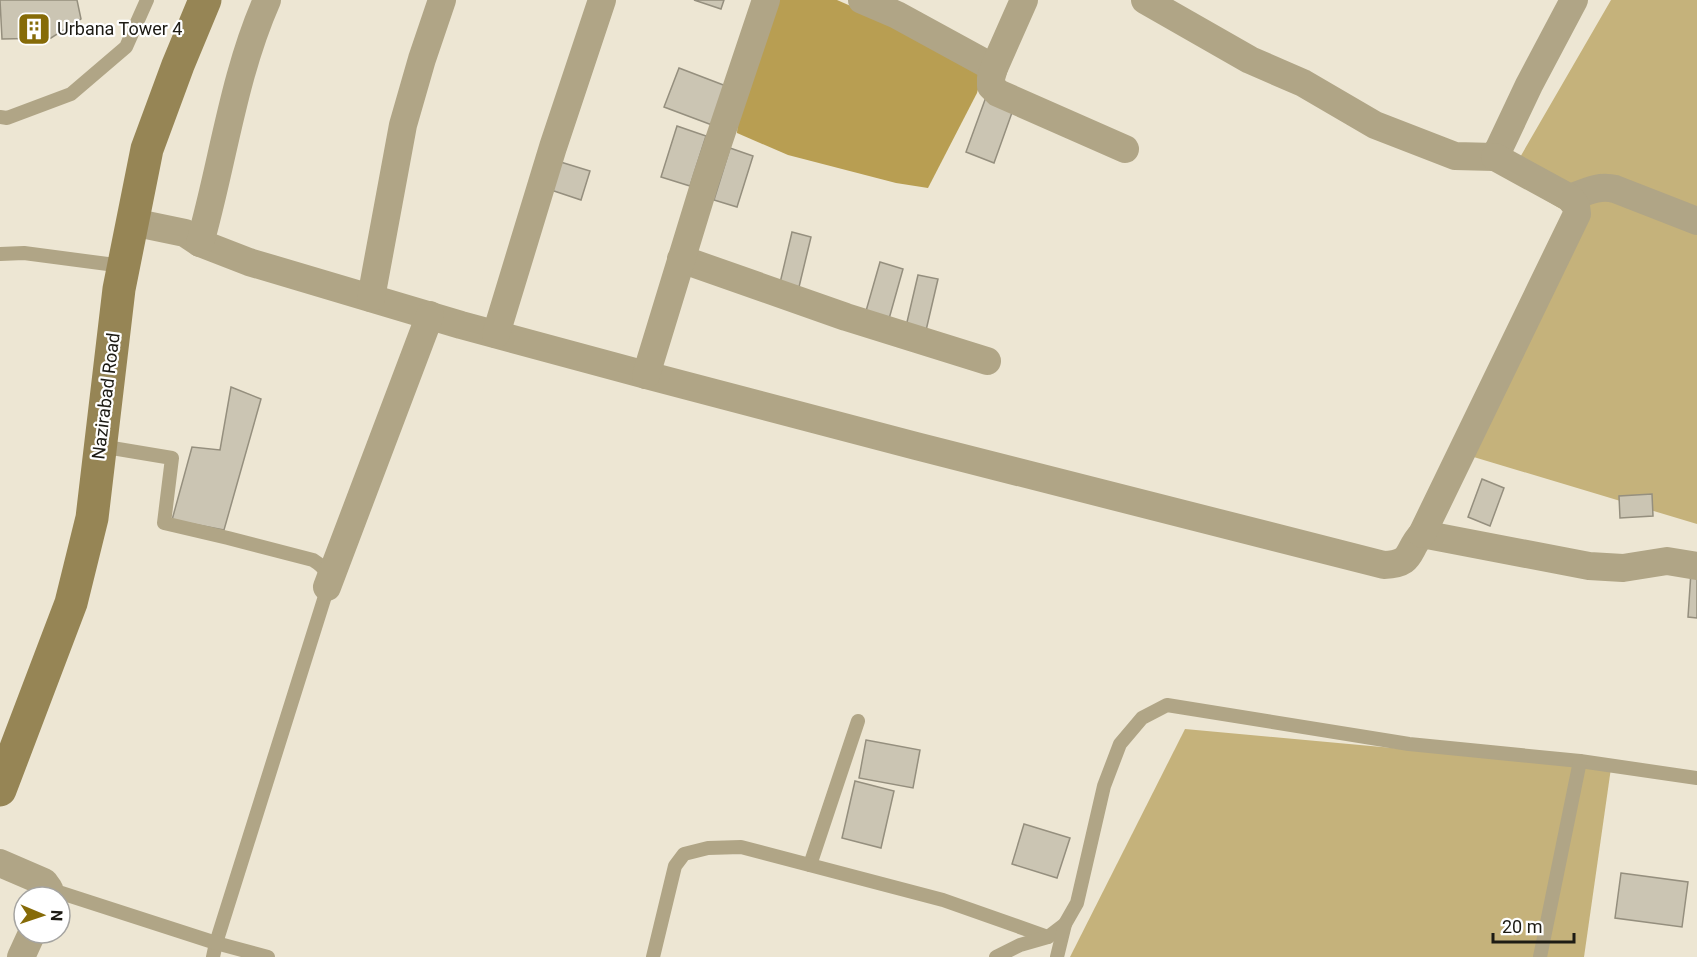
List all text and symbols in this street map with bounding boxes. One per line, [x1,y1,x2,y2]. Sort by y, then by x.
building icon: Urbana Tower 4 [16,11,52,47]
place label: Urbana Tower 4 [57,18,182,39]
street label: Nazirabad Road [87,331,124,460]
north arrow [12,885,72,945]
scale bar [1493,906,1574,944]
text: N [47,910,66,921]
text: 20 m [1502,916,1542,937]

